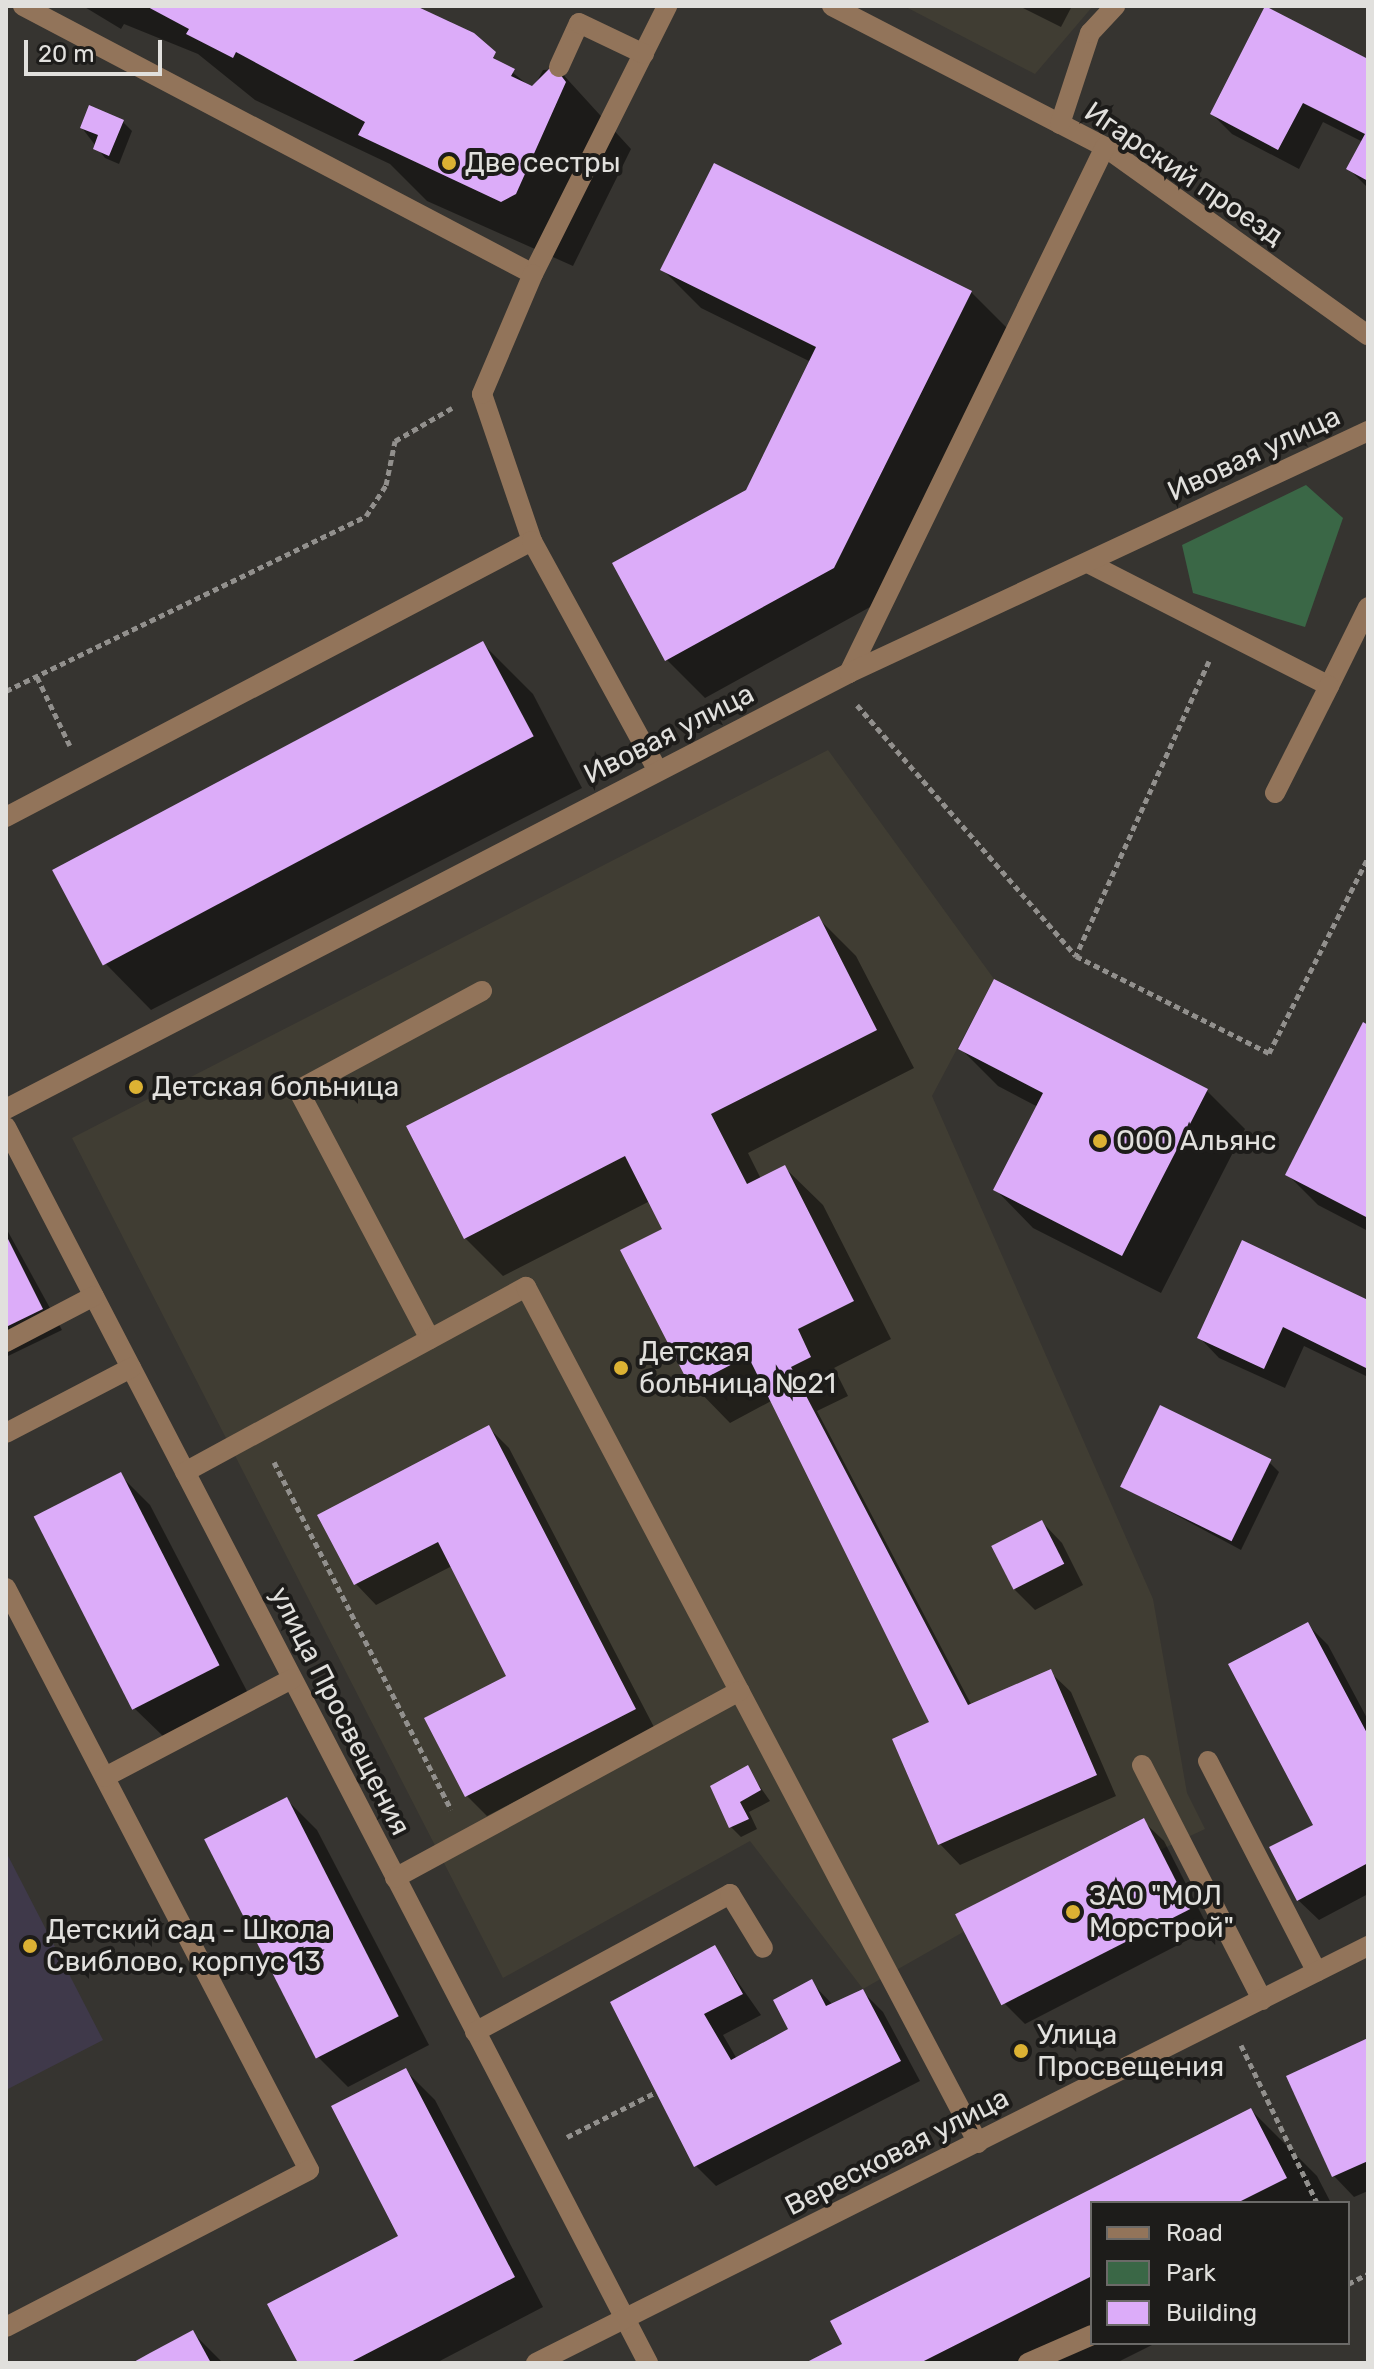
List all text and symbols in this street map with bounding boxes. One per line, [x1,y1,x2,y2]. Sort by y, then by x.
scale bar [28,24,166,74]
text: 20 m [38,40,95,68]
street label: Игарский проезд [1078,95,1290,253]
place label: Две сестры [465,146,621,180]
marker: Две сестры [440,154,458,172]
street label: Ивовая улица [1162,399,1346,509]
street label: Ивовая улица [578,677,760,791]
place label: Детская больница [152,1070,399,1104]
marker: Детская больница [127,1078,145,1096]
place label: ООО Альянс [1116,1124,1277,1158]
marker: ООО Альянс [1091,1132,1109,1150]
place label: Детская больница №21 [639,1335,836,1401]
marker: Детская больница №21 [610,1357,632,1379]
street label: улица Просвещения [263,1581,417,1841]
place label: ЗАО "МОЛ Морстрой" [1089,1879,1234,1945]
marker: ЗАО "МОЛ Морстрой" [1064,1903,1082,1921]
place label: Детский сад - Школа Свиблово, корпус 13 [46,1913,331,1979]
marker: Детский сад - Школа Свиблово, корпус 13 [21,1937,39,1955]
place label: Улица Просвещения [1037,2018,1224,2084]
marker: Улица Просвещения [1012,2042,1030,2060]
street label: Вересковая улица [780,2081,1014,2223]
legend [1090,2201,1350,2345]
text: Road [1166,2219,1223,2247]
text: Park [1166,2259,1216,2287]
text: Building [1166,2299,1257,2327]

